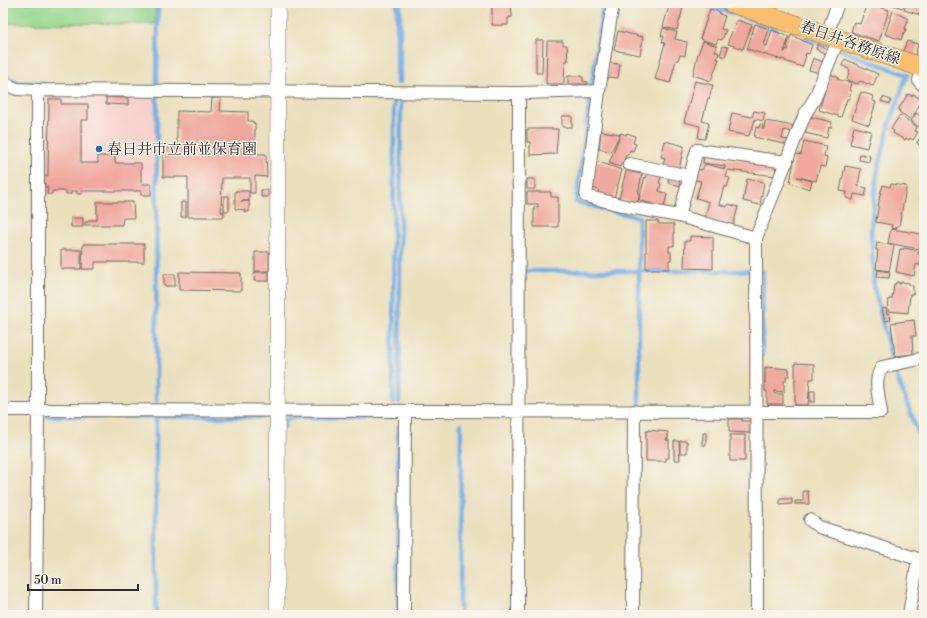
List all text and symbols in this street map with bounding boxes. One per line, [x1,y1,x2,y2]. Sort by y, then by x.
street label: 春日井各務原線 [797,17,903,69]
place label: 春日井市立前並保育園 [107,140,257,159]
marker: 春日井市立前並保育園 [94,144,104,154]
scale bar [28,566,138,592]
text: 50 m [34,573,62,588]

